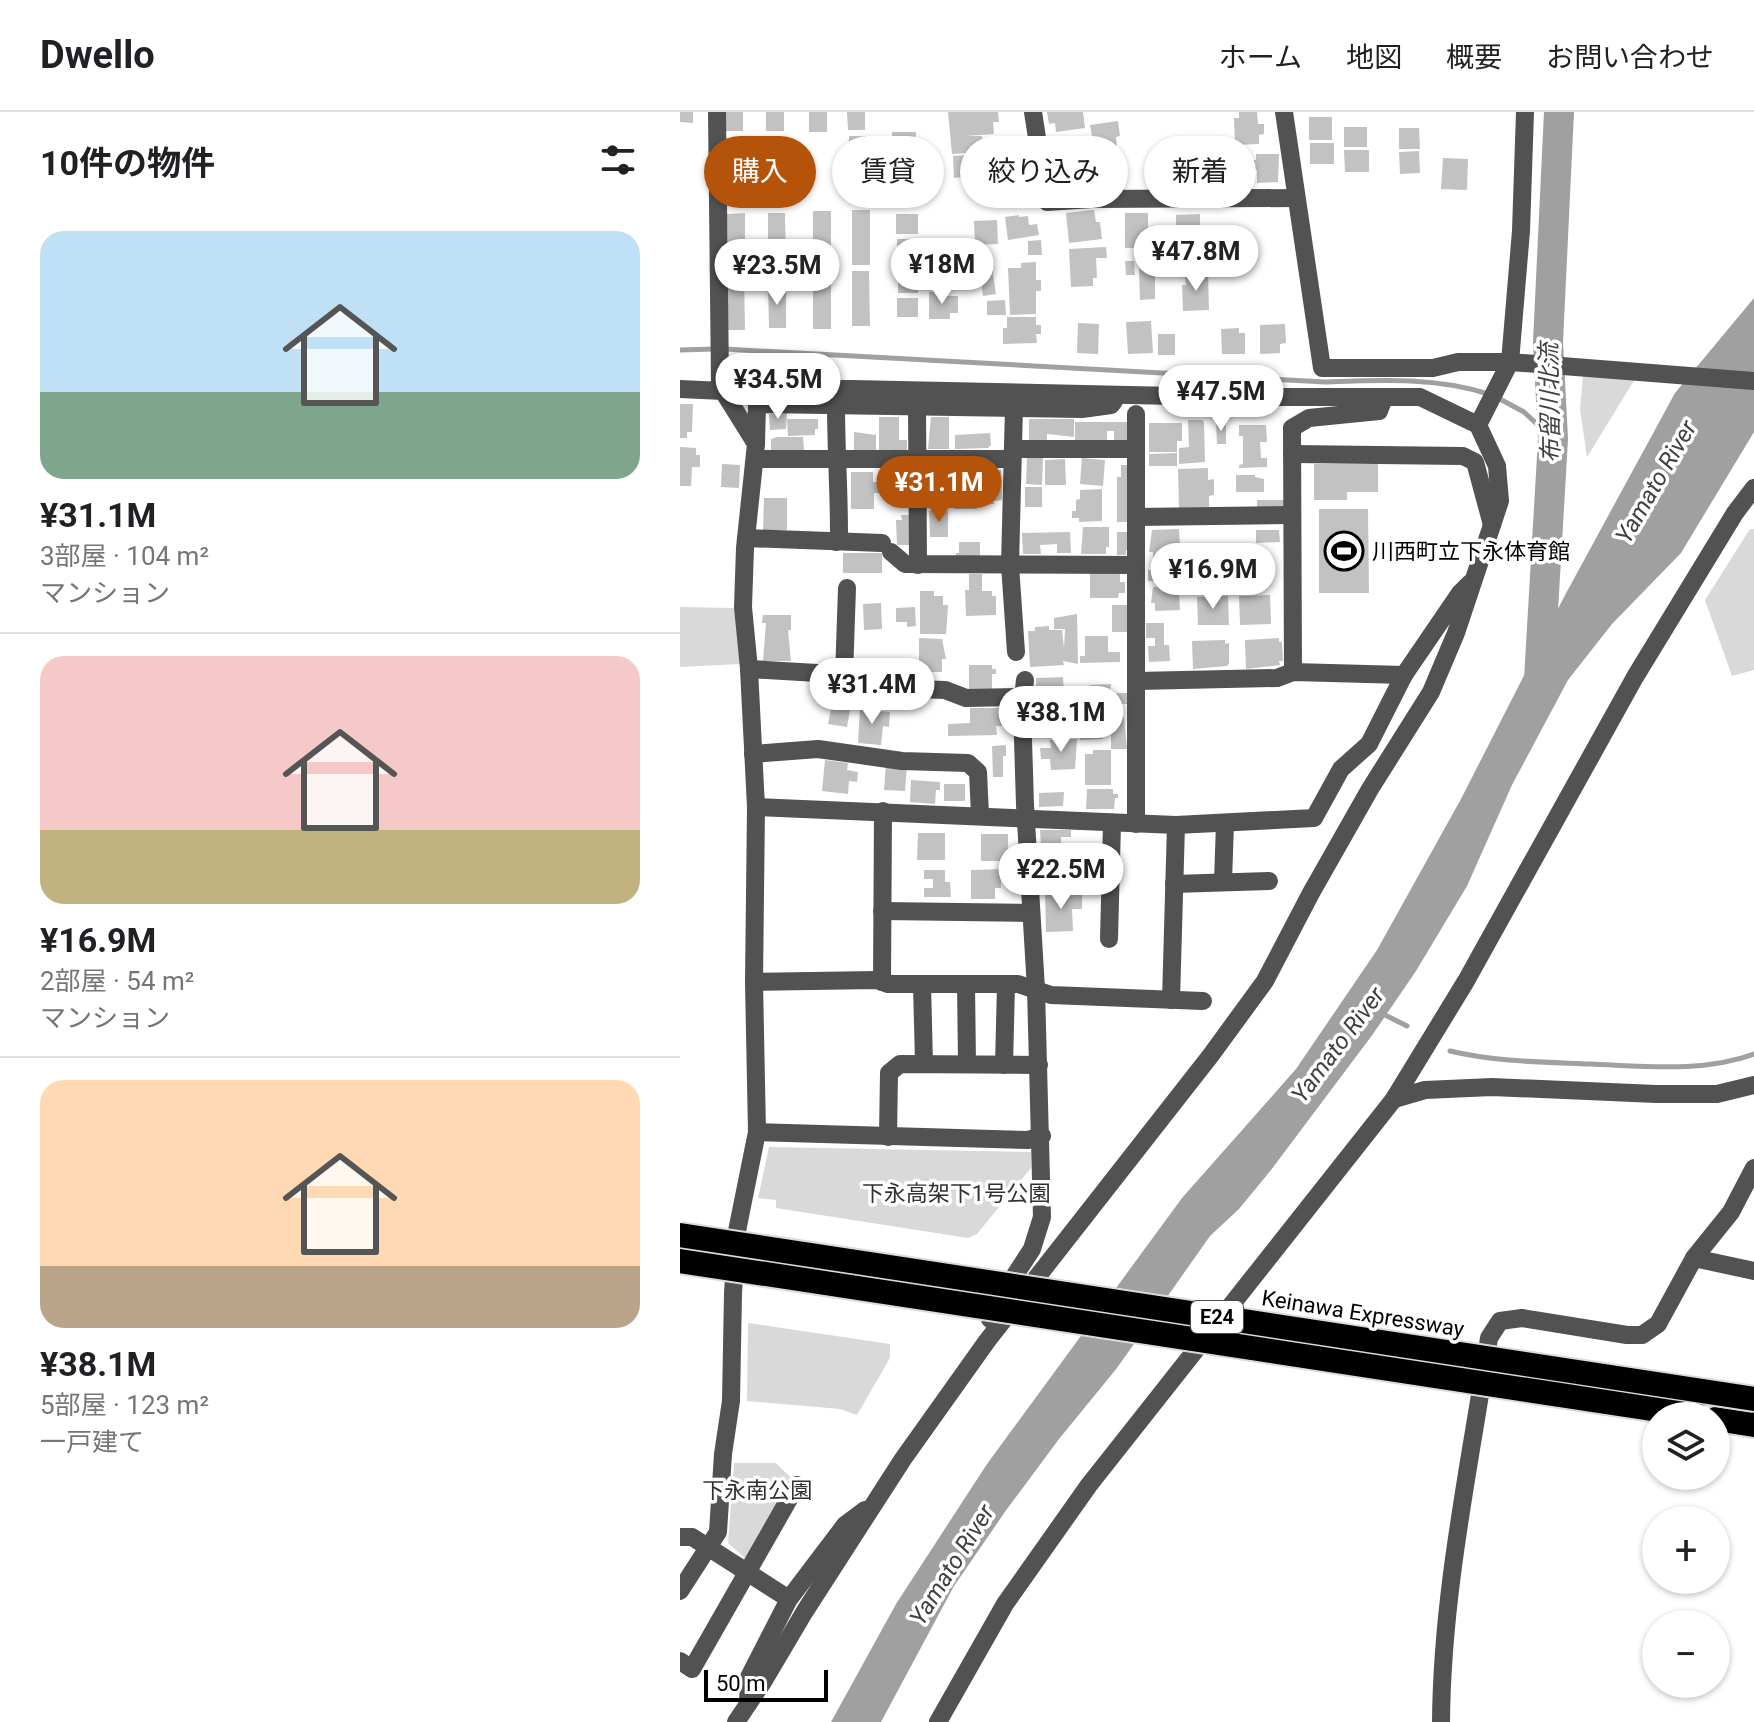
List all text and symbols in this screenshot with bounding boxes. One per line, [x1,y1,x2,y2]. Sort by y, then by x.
text: Dwello [40,33,155,77]
text: ホーム [1219,41,1302,74]
text: 地図 [1346,41,1402,74]
text: 概要 [1446,41,1502,74]
text: お問い合わせ [1546,41,1714,74]
chip: 購入 [704,136,816,208]
chip: 賃貸 [832,136,944,208]
chip: 絞り込み [960,136,1128,208]
chip: 新着 [1144,136,1256,208]
icon: filters [596,138,640,182]
text: 10件の物件 [40,143,215,183]
pin: ¥47.8M [1131,225,1261,293]
text: ¥47.8M [1152,236,1241,266]
pin: ¥18M [895,238,989,306]
pin: ¥23.5M [712,239,842,307]
text: ¥18M [909,249,975,279]
text: ¥23.5M [733,250,822,280]
icon: home [268,283,412,427]
water label: 布留川北流 [1535,339,1565,463]
pin: ¥34.5M [713,353,843,421]
text: ¥34.5M [734,364,823,394]
pin: ¥47.5M [1156,365,1286,433]
text: ¥47.5M [1177,376,1266,406]
water label: Yamato River [1610,415,1703,548]
pin: ¥31.1M [874,456,1004,524]
text: ¥31.1M [895,467,984,497]
text: ¥31.1M [40,495,156,535]
sports icon: 川西町立下永体育館 [1323,530,1365,572]
place label: 川西町立下永体育館 [1372,539,1570,564]
text: 3部屋 · 104 m² [40,541,209,571]
pin: ¥16.9M [1148,543,1278,611]
text: ¥16.9M [1169,554,1258,584]
text: マンション [40,578,170,608]
pin: ¥31.4M [807,658,937,726]
text: ¥31.4M [828,669,917,699]
pin: ¥38.1M [996,686,1126,754]
text: ¥38.1M [1017,697,1106,727]
icon: home [268,708,412,852]
pin: ¥22.5M [996,843,1126,911]
text: ¥22.5M [1017,854,1106,884]
text: ¥16.9M [40,920,156,960]
text: 2部屋 · 54 m² [40,966,194,996]
water label: Yamato River [1286,981,1391,1108]
text: マンション [40,1003,170,1033]
icon: home [268,1132,412,1276]
park label: 下永高架下1号公園 [862,1181,1050,1206]
street label: Keinawa Expressway [1260,1285,1467,1342]
road number: E24 [1191,1301,1243,1333]
text: ¥38.1M [40,1344,156,1384]
text: 5部屋 · 123 m² [40,1390,209,1420]
map controls [1642,1402,1730,1698]
button: layers [1642,1402,1730,1490]
text: 一戸建て [40,1427,144,1457]
park label: 下永南公園 [702,1478,812,1503]
water label: Yamato River [904,1499,1001,1630]
button: + [1642,1506,1730,1594]
button: − [1642,1610,1730,1698]
scale bar [704,1666,828,1702]
text: 50 m [716,1671,765,1696]

